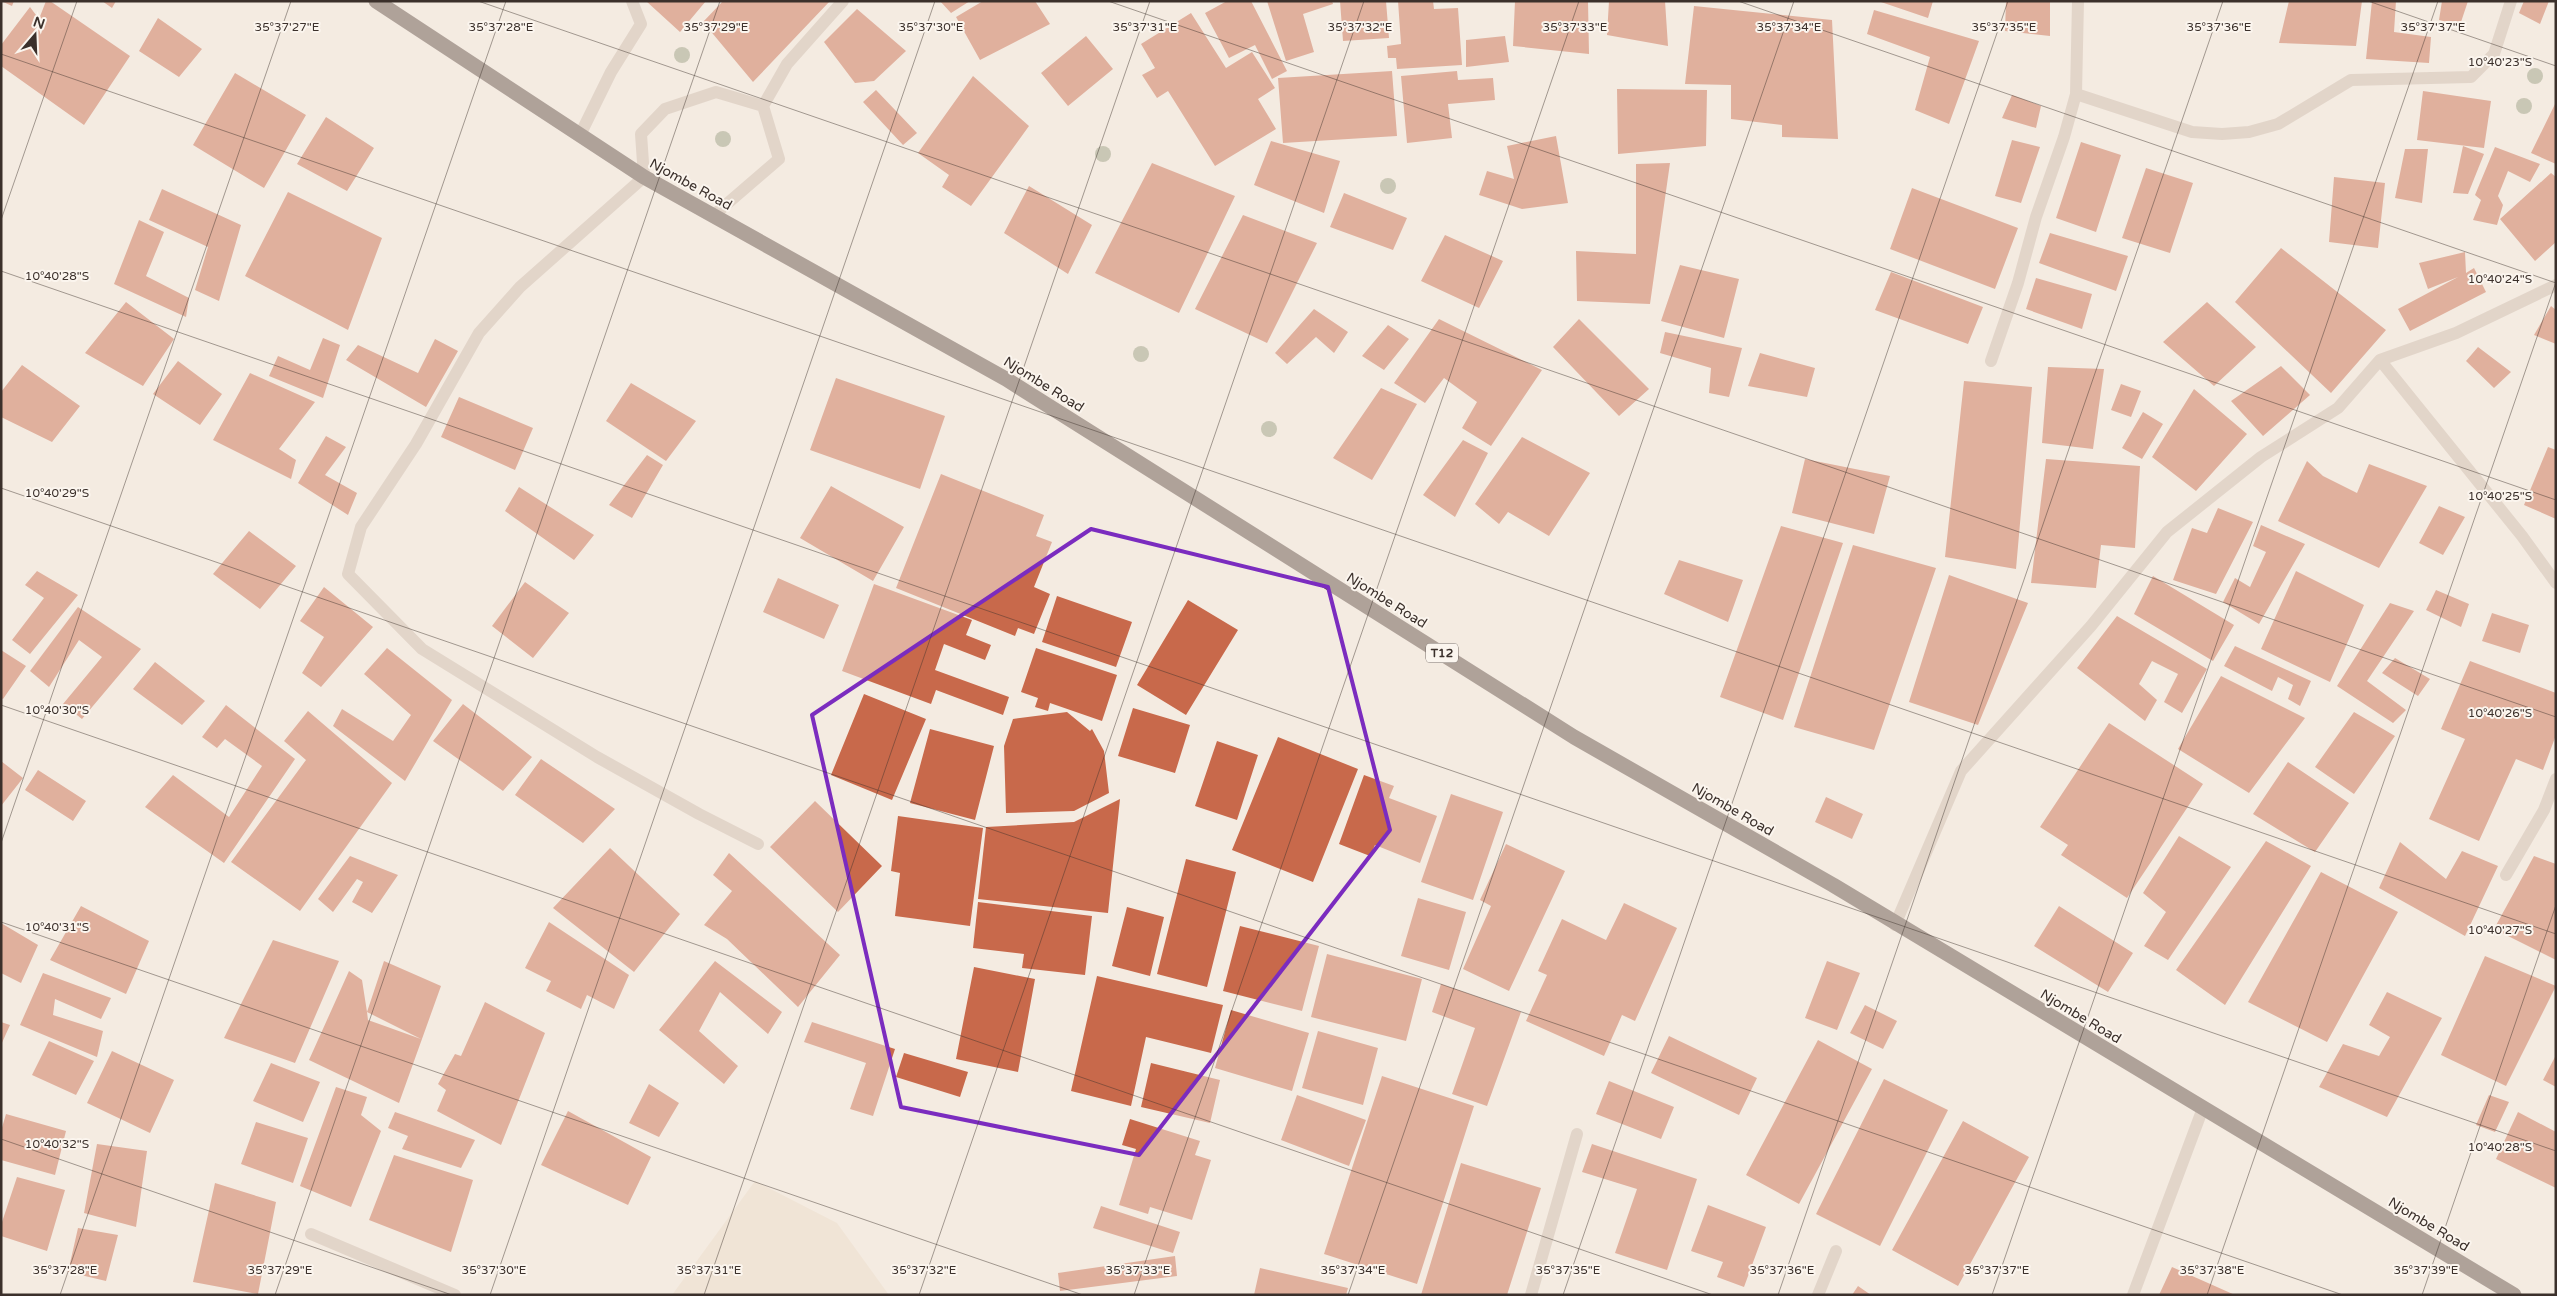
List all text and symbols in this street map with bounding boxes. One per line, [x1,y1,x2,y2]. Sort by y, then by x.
north arrow [10,10,60,60]
text: N [31,13,47,33]
text: 35°37'27"E [255,20,320,34]
text: 35°37'28"E [469,20,534,34]
text: 35°37'29"E [684,20,749,34]
text: 35°37'30"E [899,20,964,34]
text: 35°37'31"E [1113,20,1178,34]
text: 35°37'32"E [1328,20,1393,34]
text: 35°37'33"E [1543,20,1608,34]
text: 35°37'34"E [1757,20,1822,34]
text: 35°37'35"E [1972,20,2037,34]
text: 35°37'36"E [2187,20,2252,34]
text: 35°37'37"E [2401,20,2466,34]
text: 10°40'23"S [2468,55,2532,69]
street label: Njombe Road [647,155,735,214]
text: 10°40'28"S [25,269,89,283]
text: 10°40'24"S [2468,272,2532,286]
street label: Njombe Road [1000,353,1087,416]
text: 10°40'29"S [25,486,89,500]
text: 10°40'25"S [2468,489,2532,503]
street label: Njombe Road [1343,569,1430,632]
road number: T12 [1426,644,1458,662]
text: 10°40'30"S [25,703,89,717]
text: 10°40'26"S [2468,706,2532,720]
street label: Njombe Road [1689,779,1777,840]
text: 10°40'31"S [25,920,89,934]
text: 10°40'27"S [2468,923,2532,937]
street label: Njombe Road [2037,986,2124,1047]
text: 10°40'32"S [25,1137,89,1151]
text: 10°40'28"S [2468,1140,2532,1154]
street label: Njombe Road [2385,1194,2472,1255]
text: 35°37'28"E [33,1263,98,1277]
text: 35°37'29"E [248,1263,313,1277]
text: 35°37'30"E [462,1263,527,1277]
text: 35°37'31"E [677,1263,742,1277]
text: 35°37'32"E [892,1263,957,1277]
text: 35°37'33"E [1106,1263,1171,1277]
text: 35°37'34"E [1321,1263,1386,1277]
text: 35°37'35"E [1536,1263,1601,1277]
text: 35°37'36"E [1750,1263,1815,1277]
text: 35°37'37"E [1965,1263,2030,1277]
text: 35°37'38"E [2180,1263,2245,1277]
text: 35°37'39"E [2394,1263,2459,1277]

